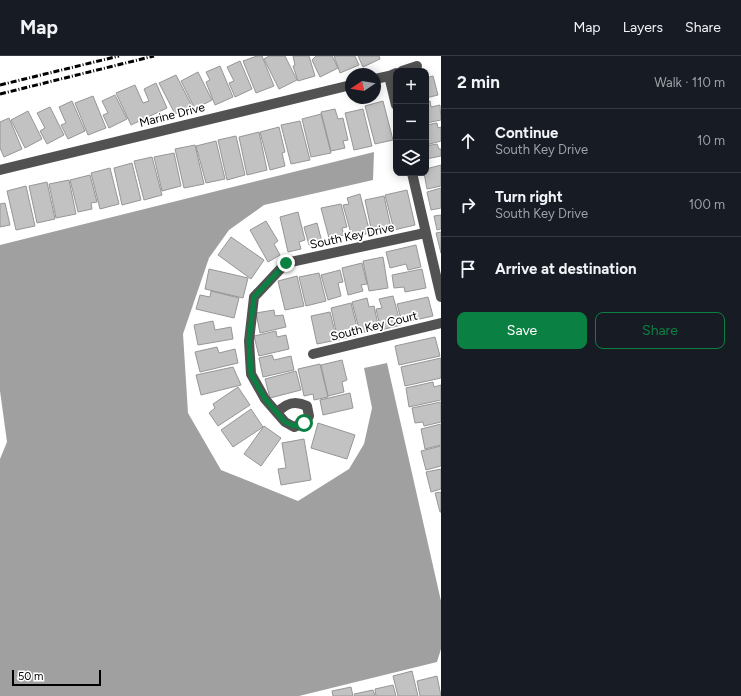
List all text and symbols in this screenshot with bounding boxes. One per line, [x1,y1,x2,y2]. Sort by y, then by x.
text: Map [20,16,58,39]
text: Map [573,19,601,36]
text: Layers [623,19,663,36]
text: Share [685,19,721,36]
north arrow [345,68,381,104]
map controls [393,68,429,176]
button: + [393,68,429,104]
text: 2 min [457,72,500,92]
text: Walk · 110 m [654,75,725,90]
street label: Marine Drive [138,100,207,130]
button: − [393,104,429,140]
text: Continue [495,124,558,142]
icon: ahead [457,130,479,152]
text: 10 m [697,133,725,148]
button: layers [393,140,429,176]
text: South Key Drive [495,142,588,157]
text: Turn right [495,188,563,206]
icon: right [457,194,479,216]
text: 100 m [689,197,725,212]
text: South Key Drive [495,206,588,221]
street label: South Key Drive [309,220,396,252]
route end [277,254,295,272]
icon: arrive [457,258,479,280]
text: Arrive at destination [495,260,636,278]
street label: South Key Court [329,308,419,344]
button: Save [457,312,587,349]
button: Share [595,312,725,349]
route start [295,414,313,432]
scale bar [12,668,101,687]
text: 50 m [18,670,43,683]

